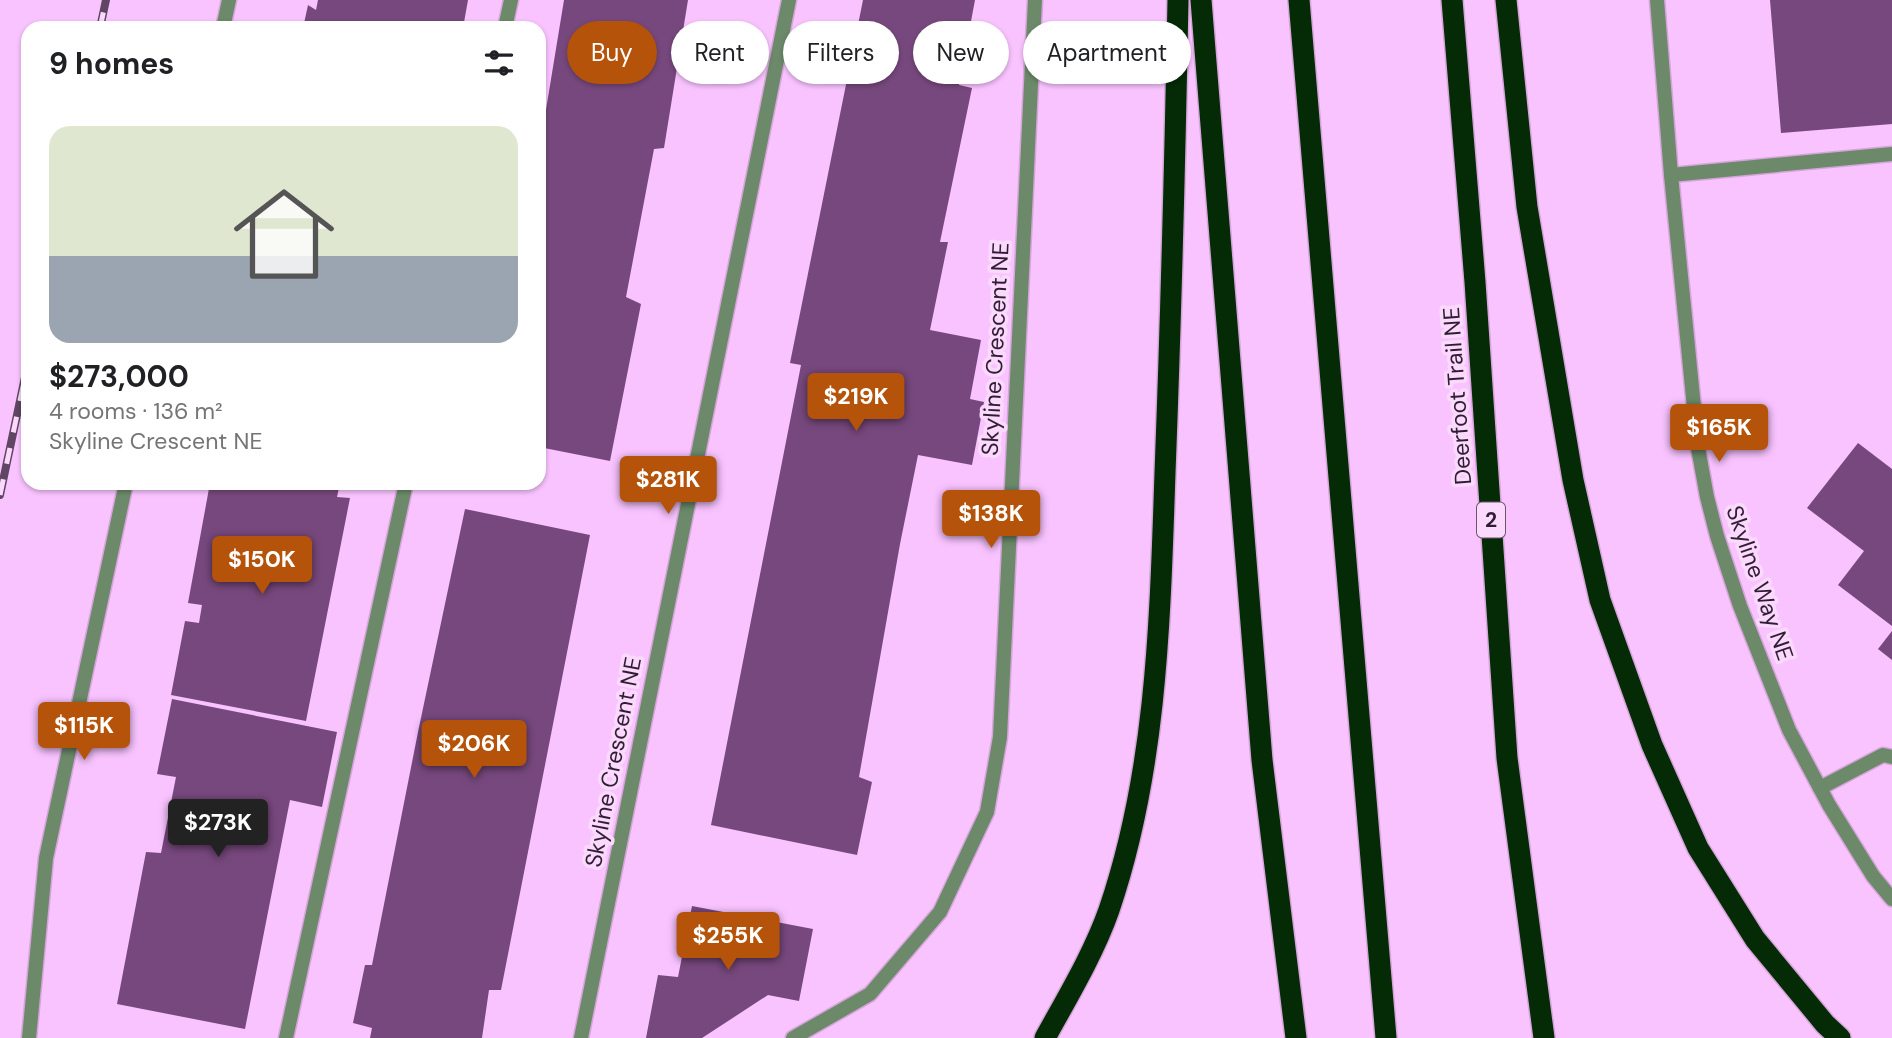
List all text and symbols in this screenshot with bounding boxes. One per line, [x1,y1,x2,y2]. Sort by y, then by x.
chip: Buy [567,21,657,84]
chip: Rent [671,21,769,84]
chip: Filters [783,21,899,84]
chip: New [913,21,1009,84]
chip: Apartment [1023,21,1191,84]
text: 9 homes [49,44,174,83]
icon: filters [480,44,518,82]
icon: home [221,171,347,297]
street label: Skyline Crescent NE [974,242,1016,456]
street label: Deerfoot Trail NE [1436,306,1478,486]
text: $273,000 [49,357,189,396]
pin: $219K [807,374,905,433]
text: $219K [823,381,889,411]
text: 4 rooms · 136 m² [49,396,223,426]
pin: $165K [1670,405,1768,464]
text: $165K [1686,412,1752,442]
text: Skyline Crescent NE [49,426,262,456]
pin: $281K [619,456,717,516]
text: $281K [636,464,700,494]
pin: $138K [942,490,1040,550]
text: $138K [958,498,1024,528]
street label: Skyline Way NE [1719,502,1801,664]
road number: 2 [1477,503,1505,538]
pin: $150K [213,536,311,596]
text: $150K [228,544,296,574]
street label: Skyline Crescent NE [578,654,648,870]
pin: $115K [35,702,133,762]
text: $115K [54,710,114,740]
pin: $206K [425,720,523,780]
text: $206K [438,728,510,758]
pin: $273K [169,800,267,859]
text: $273K [184,807,252,837]
pin: $255K [679,912,777,972]
text: $255K [693,920,763,950]

